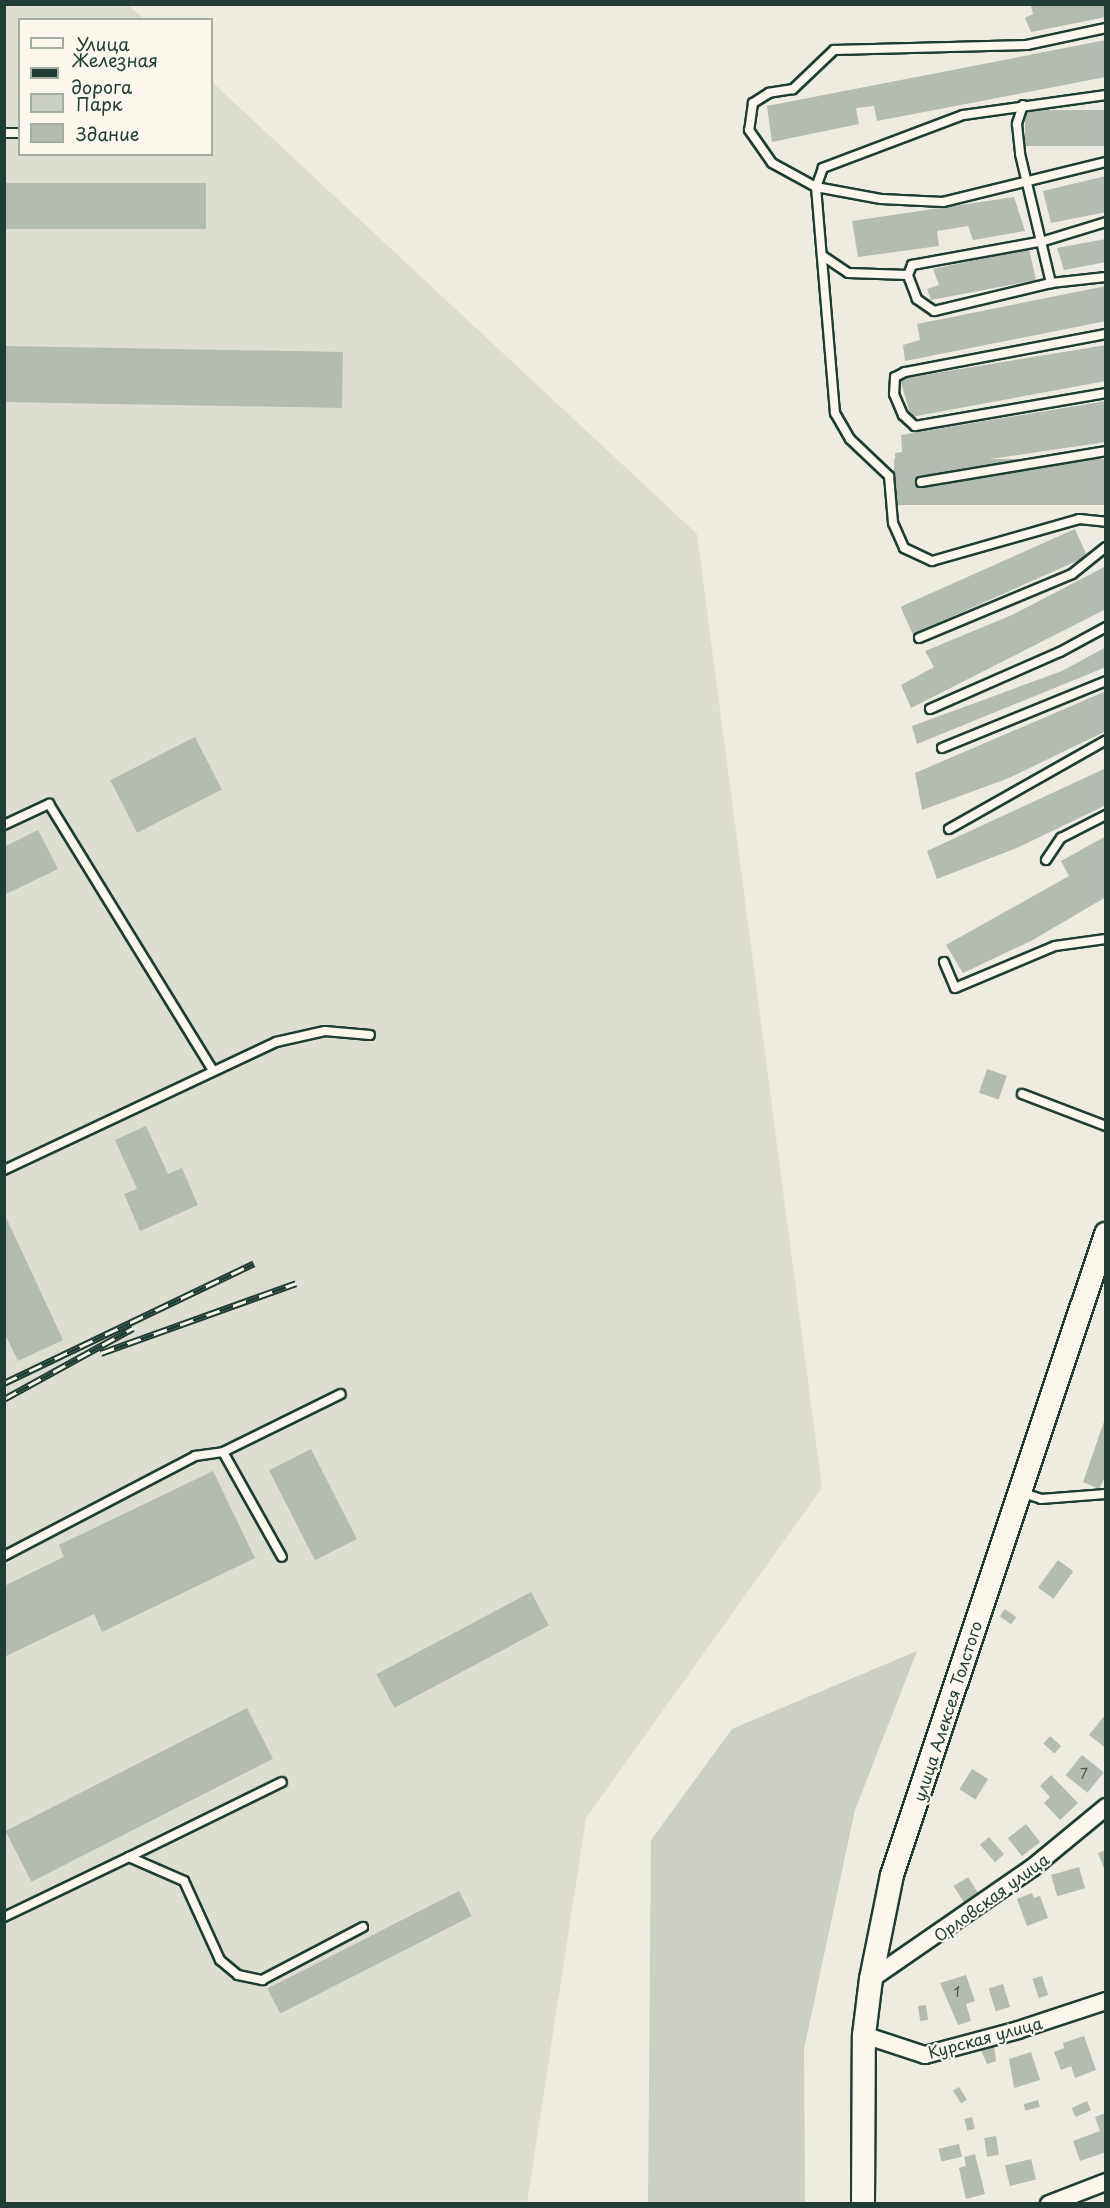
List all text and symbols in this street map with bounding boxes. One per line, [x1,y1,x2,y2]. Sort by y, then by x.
legend [18,18,213,156]
text: Улица [76,30,130,57]
text: Железная дорога [71,46,158,100]
text: Парк [76,90,122,117]
text: Здание [76,120,139,147]
street label: улица Алексея Толстого [909,1618,985,1804]
house number: 7 [1080,1766,1088,1782]
street label: Орловская улица [929,1849,1053,1945]
house number: 1 [954,1984,960,2000]
street label: Курская улица [925,2012,1045,2062]

